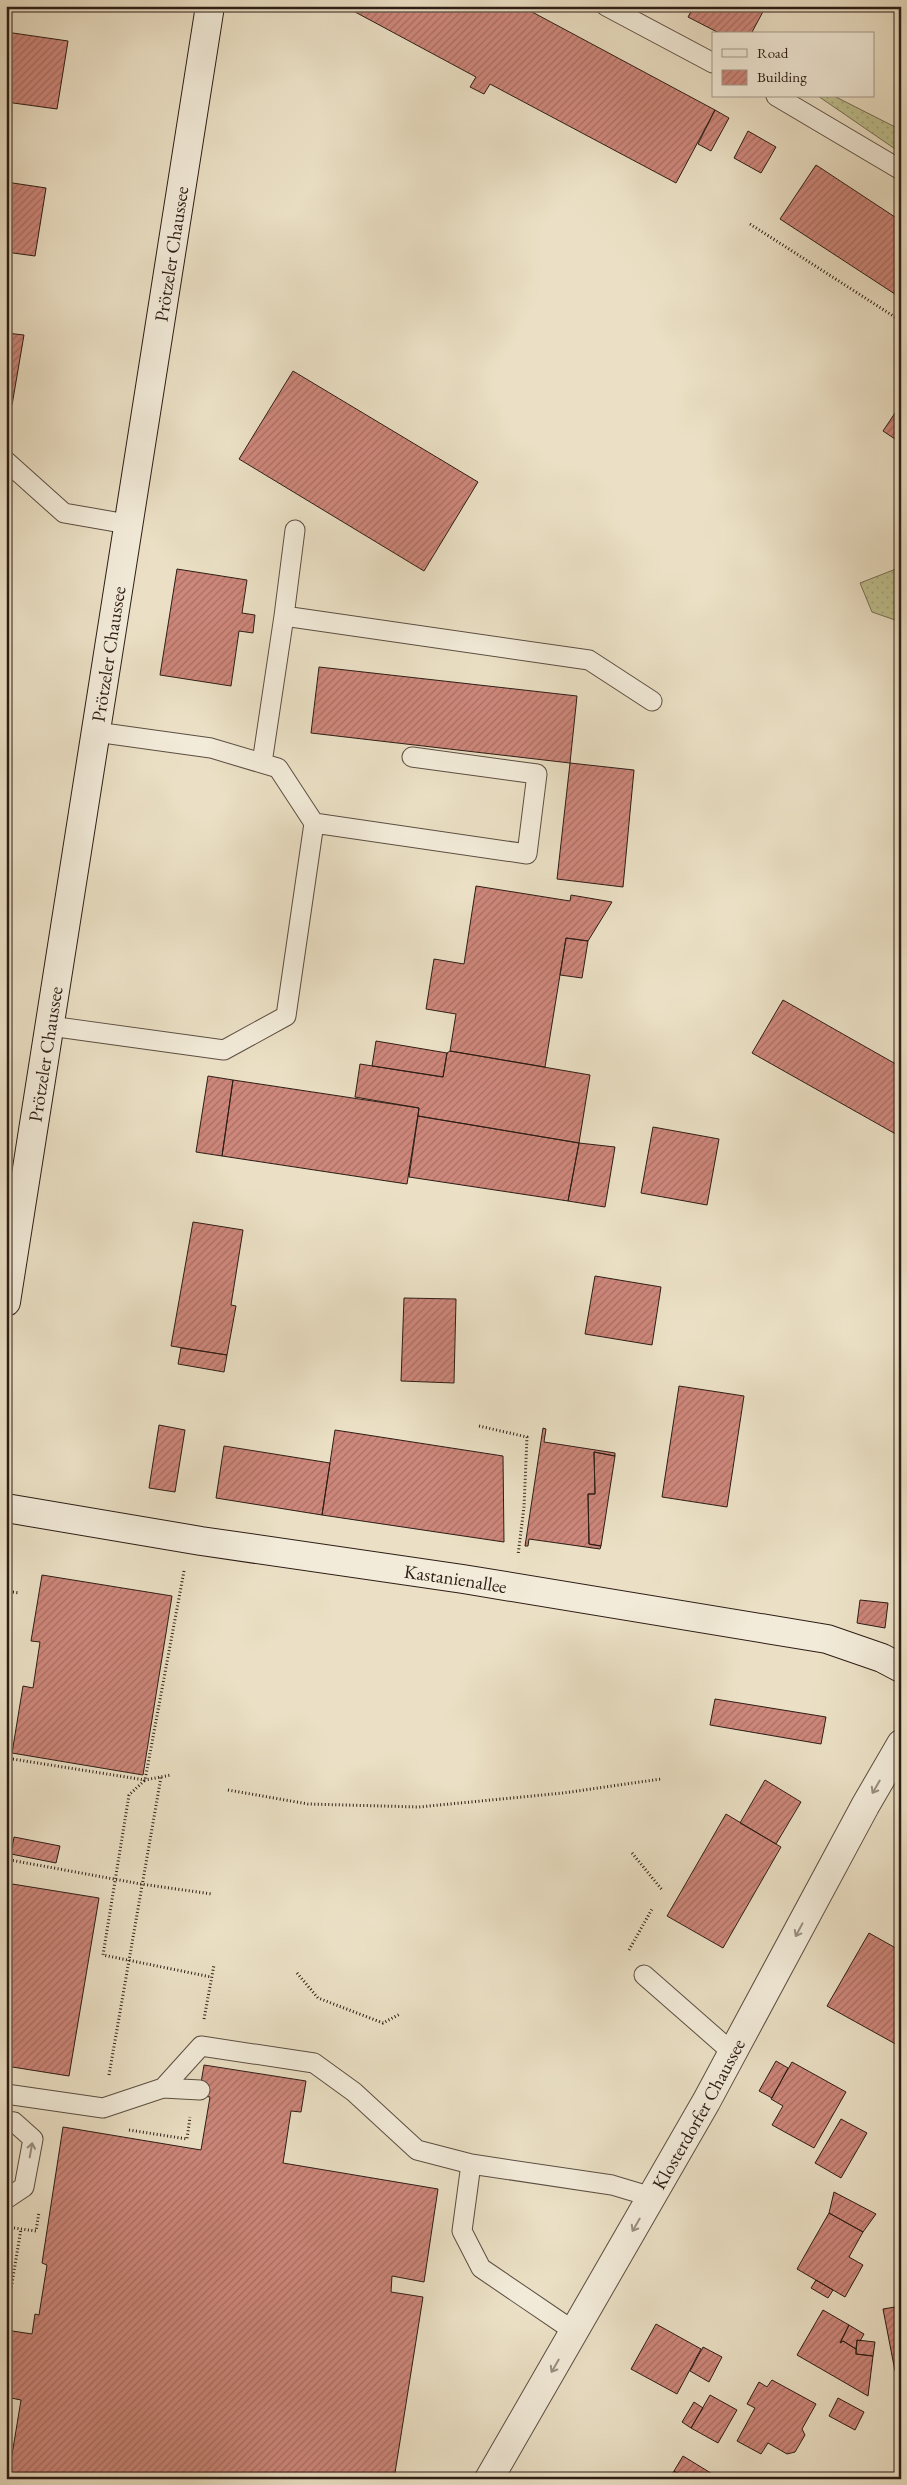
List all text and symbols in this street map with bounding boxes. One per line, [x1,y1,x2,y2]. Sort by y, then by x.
legend [712,32,874,98]
text: Road [757,43,789,62]
text: Building [757,67,807,86]
street label: Prötzeler Chaussee [148,184,194,324]
street label: Prötzeler Chaussee [86,585,131,724]
street label: Prötzeler Chaussee [23,985,69,1124]
street label: Kastanienallee [402,1559,509,1599]
one-way arrow [871,1779,881,1793]
one-way arrow [794,1922,804,1937]
street label: Klosterdorfer Chaussee [646,2034,751,2194]
one-way arrow [26,2143,36,2159]
one-way arrow [631,2217,640,2232]
one-way arrow [549,2358,559,2372]

